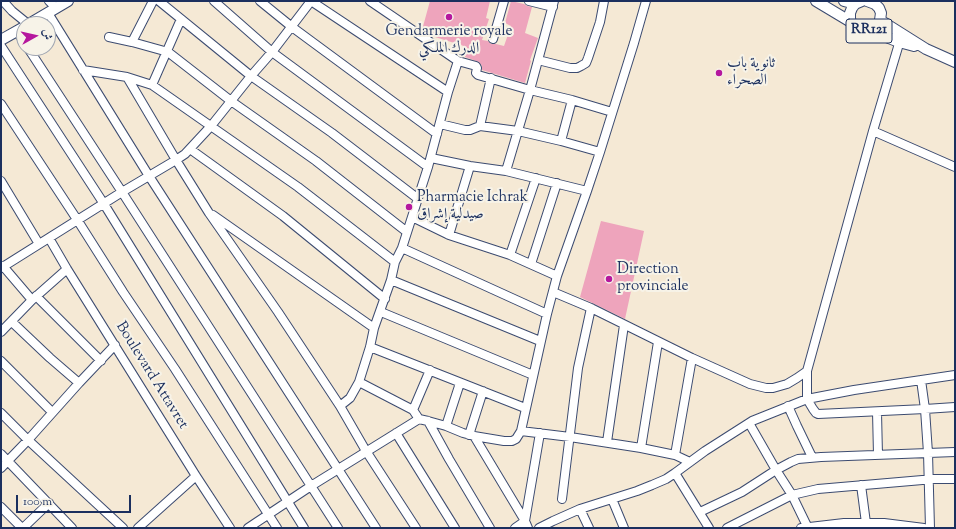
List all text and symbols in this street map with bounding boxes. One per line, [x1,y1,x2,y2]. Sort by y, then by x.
marker: Gendarmerie royale الدرك الملكي [444,12,454,22]
north arrow [16,16,56,56]
road number: RR121 [846,19,892,43]
place label: Gendarmerie royale الدرك الملكي [386,23,512,58]
text: ش [38,28,56,41]
place label: ثانوية باب الصحراء [727,55,775,90]
marker: ثانوية باب الصحراء [714,68,724,78]
place label: Pharmacie Ichrak صيدلية إشراق [417,189,528,224]
marker: Pharmacie Ichrak صيدلية إشراق [404,202,414,212]
place label: Direction provinciale [617,261,689,296]
marker: Direction provinciale [604,274,614,284]
street label: Boulevard Attavret [111,319,191,433]
scale bar [18,487,133,513]
text: 100 m [23,493,52,511]

